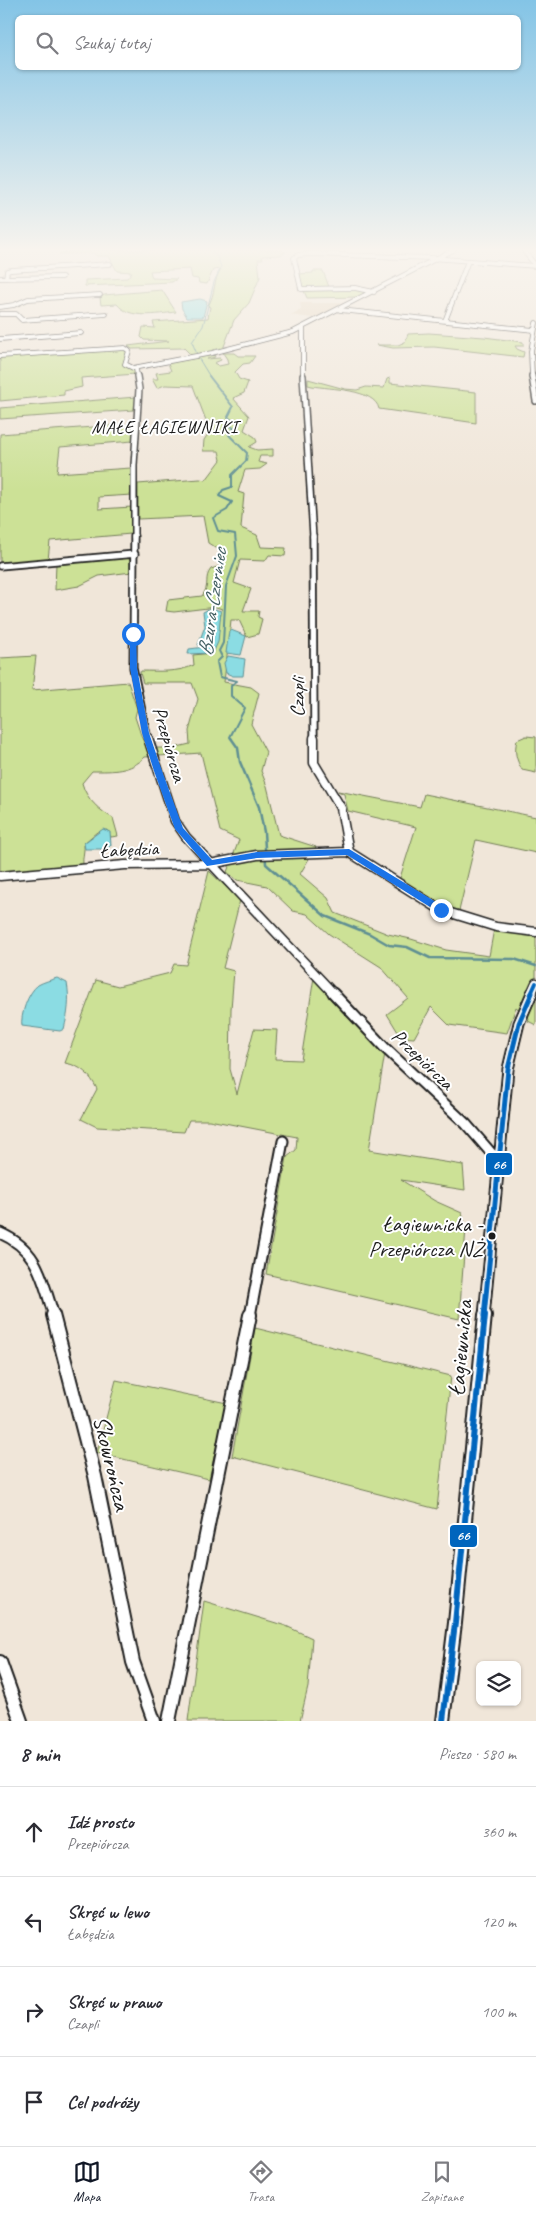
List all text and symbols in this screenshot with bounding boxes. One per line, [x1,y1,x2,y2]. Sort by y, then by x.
search box [15,15,521,70]
icon: search [33,29,61,57]
text: Szukaj tutaj [73,31,150,55]
district label: MAŁE ŁAGIEWNIKI [91,416,241,438]
water label: Bzura-Czerniec [192,544,233,657]
route start [122,623,145,646]
street label: Czapli [285,675,310,717]
street label: Przepiórcza [147,704,192,786]
street label: Łabędzia [99,835,161,864]
route end [430,899,453,922]
street label: Przepiórcza [386,1024,460,1096]
line badge: 66 [485,1152,513,1176]
text: 66 [492,1156,507,1173]
place label: Łagiewnicka - Przepiórcza NŻ [368,1210,487,1263]
marker: Łagiewnicka - Przepiórcza NŻ [487,1231,497,1241]
street label: Łagiewnicka [441,1297,479,1397]
street label: Skowrończa [87,1413,138,1515]
line badge: 66 [449,1524,478,1548]
text: 66 [456,1527,471,1544]
map controls [476,1661,521,1706]
button: layers [476,1661,521,1706]
text: 8 min [20,1741,60,1767]
text: Pieszo · 580 m [439,1744,516,1764]
text: Idź prosto [67,1810,134,1834]
icon: ahead [20,1818,48,1846]
text: 360 m [482,1822,516,1842]
text: Przepiórcza [67,1834,129,1854]
text: Skręć w lewo [67,1900,149,1924]
icon: left [20,1908,48,1936]
text: 120 m [482,1912,516,1932]
text: Łabędzia [67,1924,114,1944]
text: Skręć w prawo [67,1990,162,2014]
icon: right [20,1998,48,2026]
text: 100 m [482,2002,516,2022]
text: Czapli [67,2014,99,2034]
icon: arrive [20,2088,48,2116]
text: Cel podróży [67,2090,138,2114]
tab: Mapa [73,2158,101,2205]
tab: Trasa [247,2158,275,2205]
tab: Zapisane [421,2158,463,2205]

